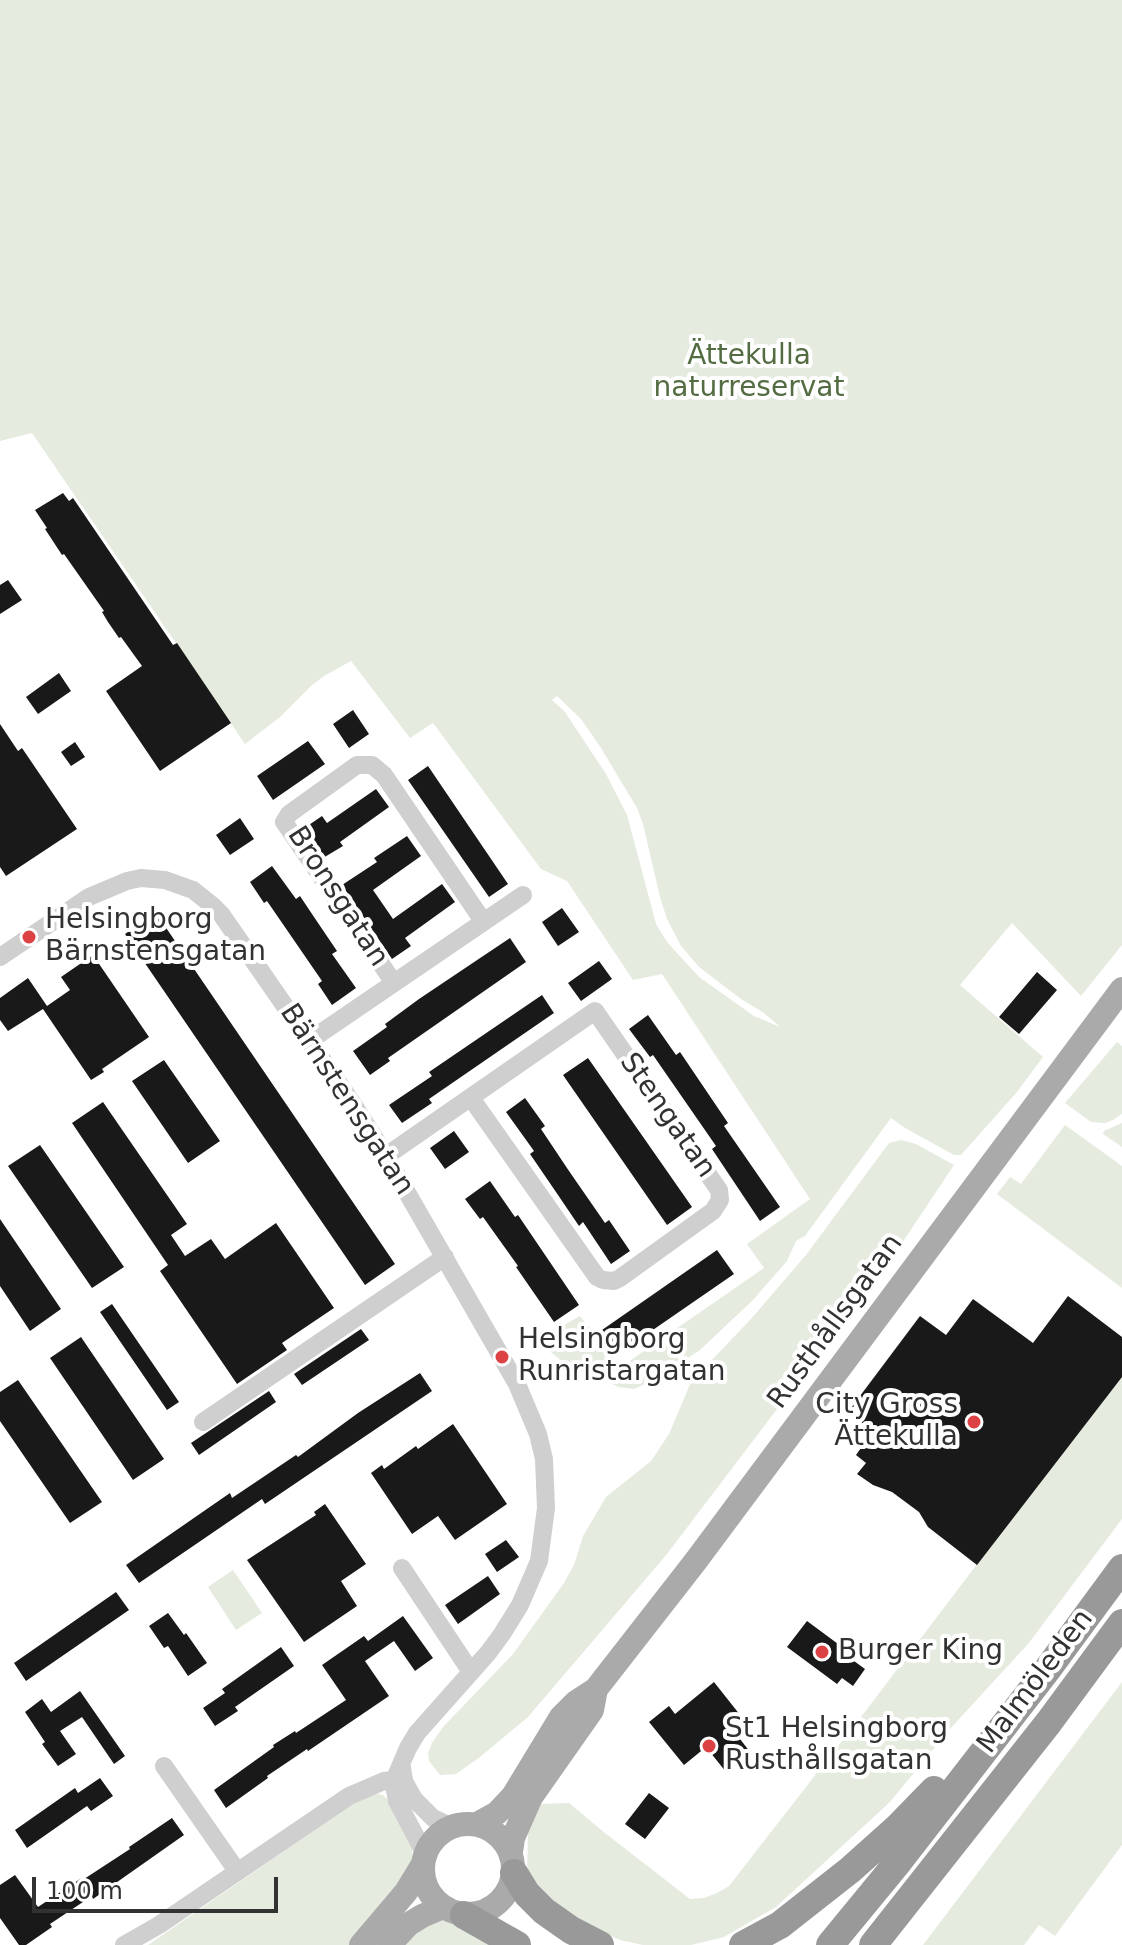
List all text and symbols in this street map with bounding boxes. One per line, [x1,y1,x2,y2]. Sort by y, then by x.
park label: Ättekulla naturreservat [654,340,844,406]
street label: Bronsgatan [279,821,395,973]
place label: Helsingborg Bärnstensgatan [45,904,266,970]
marker: Helsingborg Bärnstensgatan [20,928,38,946]
street label: Bärnstensgatan [272,998,420,1202]
street label: Stengatan [612,1047,722,1185]
street label: Rusthållsgatan [761,1228,911,1416]
place label: Helsingborg Runristargatan [518,1324,726,1390]
marker: Helsingborg Runristargatan [493,1348,511,1366]
place label: City Gross Ättekulla [815,1389,958,1455]
marker: City Gross Ättekulla [965,1413,983,1431]
street label: Malmöleden [971,1604,1101,1760]
place label: Burger King [838,1635,1003,1669]
marker: Burger King [813,1643,831,1661]
place label: St1 Helsingborg Rusthållsgatan [725,1713,948,1779]
marker: St1 Helsingborg Rusthållsgatan [700,1737,718,1755]
scale bar [36,1861,282,1911]
text: 100 m [46,1877,123,1905]

